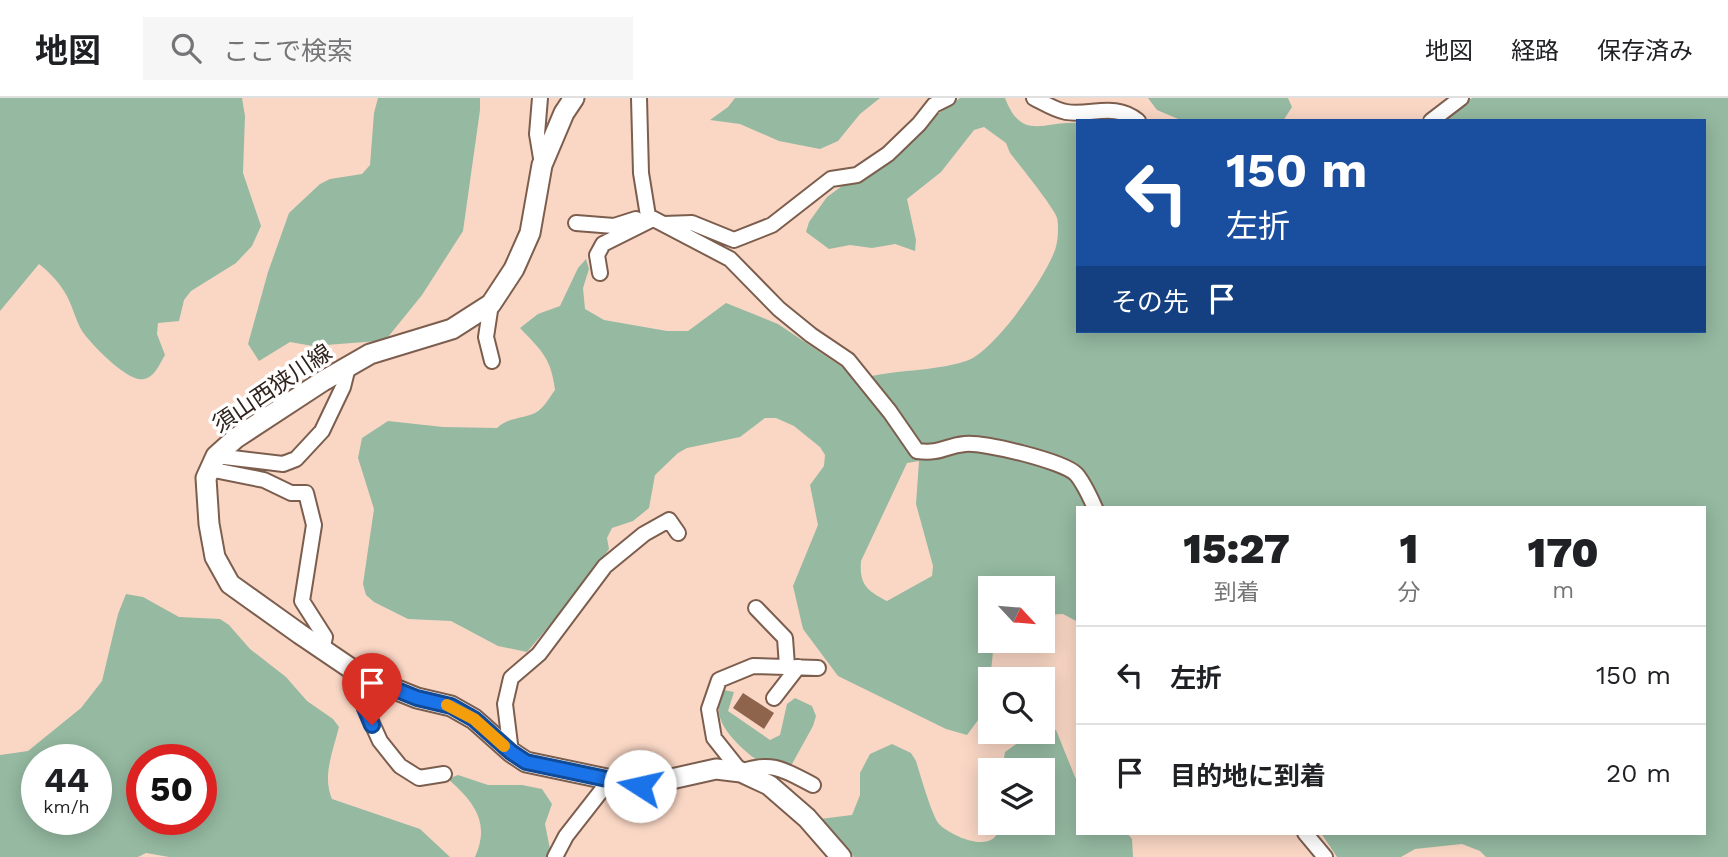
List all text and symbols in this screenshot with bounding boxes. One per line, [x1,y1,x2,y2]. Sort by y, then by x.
search box [143,17,633,80]
icon: search [167,29,205,67]
text: 地図 [35,31,101,70]
text: ここで検索 [223,36,353,66]
text: 地図 [1425,37,1473,65]
text: 経路 [1511,37,1559,65]
text: 保存済み [1597,37,1693,65]
text: 150 m [1226,141,1367,199]
icon: left [1111,147,1202,238]
text: 左折 [1226,207,1290,245]
icon: arrive [1203,280,1241,318]
text: その先 [1111,287,1189,317]
street label: 須山西狭川線 [208,339,337,438]
text: 15:27 [1183,524,1290,573]
text: 1 [1399,524,1418,573]
text: 170 [1528,528,1599,577]
north arrow [978,576,1055,653]
map controls [978,576,1055,835]
text: m [1552,577,1574,604]
text: 到着 [1214,579,1260,606]
text: 分 [1397,579,1420,606]
pin [342,653,402,725]
icon: left [1111,656,1149,694]
text: 150 m [1596,660,1671,690]
text: 左折 [1170,663,1222,693]
icon: arrive [353,664,391,702]
button: search [978,667,1055,744]
speed limit sign: 50 [126,744,217,835]
position arrow [603,749,677,823]
icon: arrive [1111,754,1149,792]
button: layers [978,758,1055,835]
text: 20 m [1606,758,1671,788]
text: 44 [44,759,89,801]
text: 目的地に到着 [1170,761,1326,791]
text: km/h [43,796,90,817]

